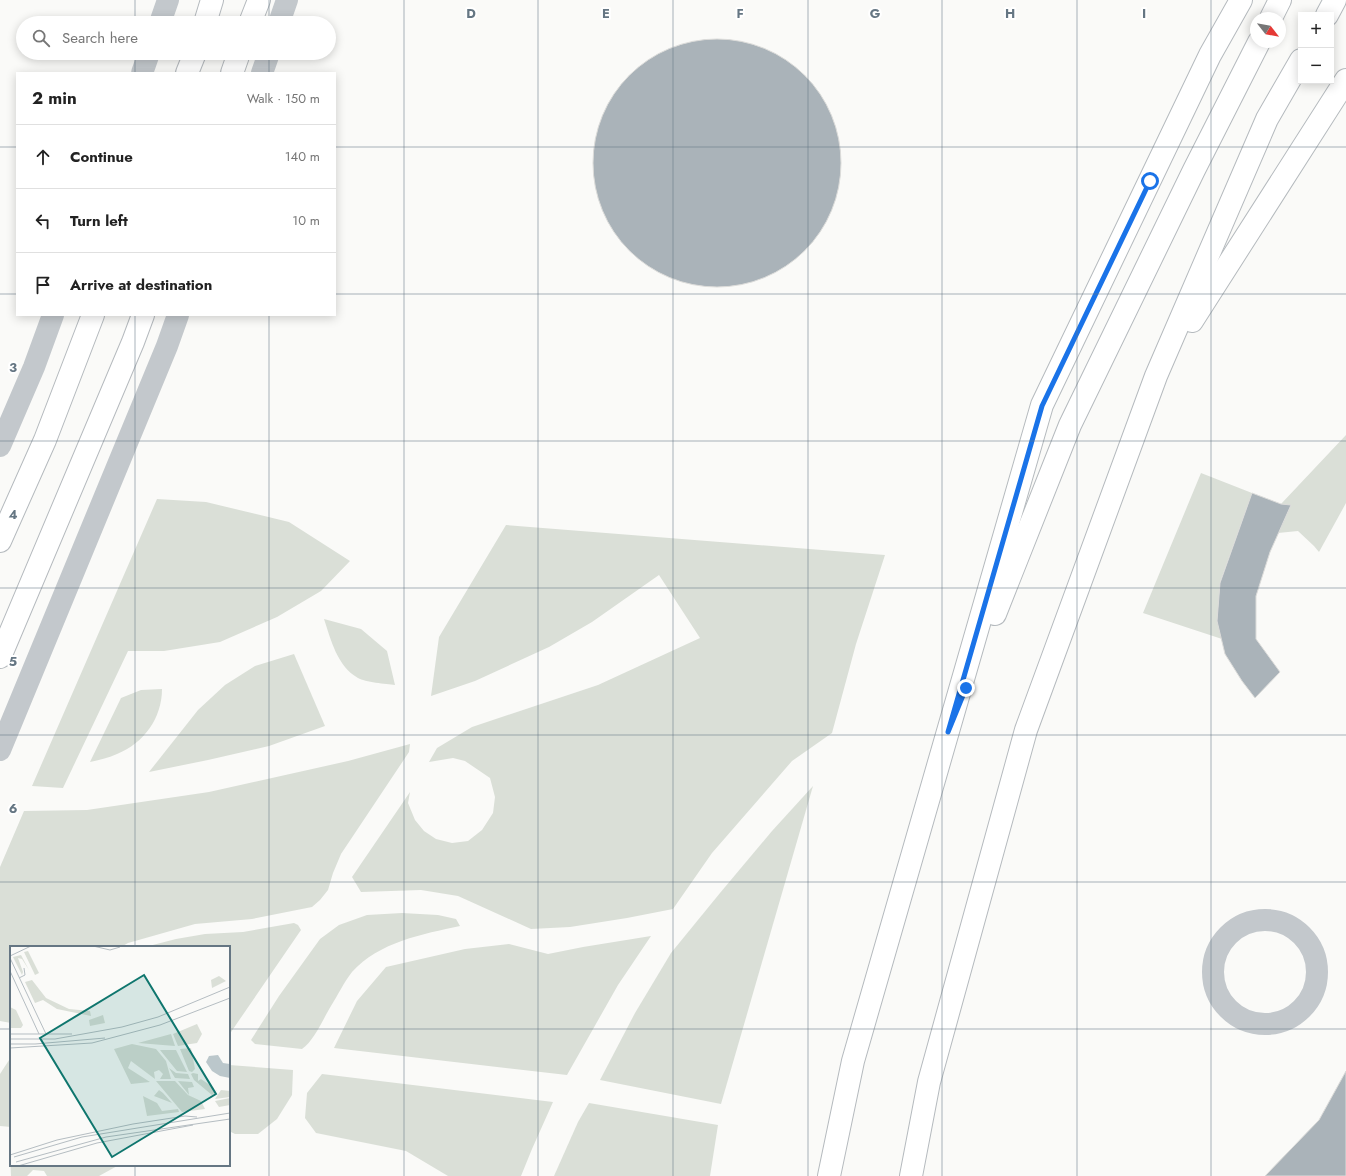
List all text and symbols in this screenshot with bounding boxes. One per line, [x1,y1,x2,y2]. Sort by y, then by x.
text: D [466,4,476,23]
text: E [602,4,610,23]
text: F [736,4,744,23]
text: G [870,4,881,23]
text: H [1005,4,1015,23]
text: I [1142,4,1146,23]
north arrow [1250,12,1286,48]
map controls [1298,12,1334,84]
button: + [1298,12,1334,48]
search box [16,16,336,60]
icon: search [30,27,52,49]
text: Search here [62,27,138,49]
button: − [1298,48,1334,84]
text: 2 min [32,86,77,110]
text: Walk · 150 m [247,89,320,108]
icon: ahead [32,146,54,168]
text: Continue [70,146,133,168]
text: 140 m [285,147,320,166]
route start [1141,172,1159,190]
icon: left [32,210,54,232]
text: Turn left [70,210,128,232]
text: 10 m [292,211,320,230]
icon: arrive [32,274,54,296]
text: Arrive at destination [70,274,212,296]
text: 3 [9,358,17,377]
text: 4 [8,505,18,524]
text: 5 [9,652,17,671]
route end [957,679,975,697]
text: 6 [9,799,18,818]
inset map [10,946,230,1166]

